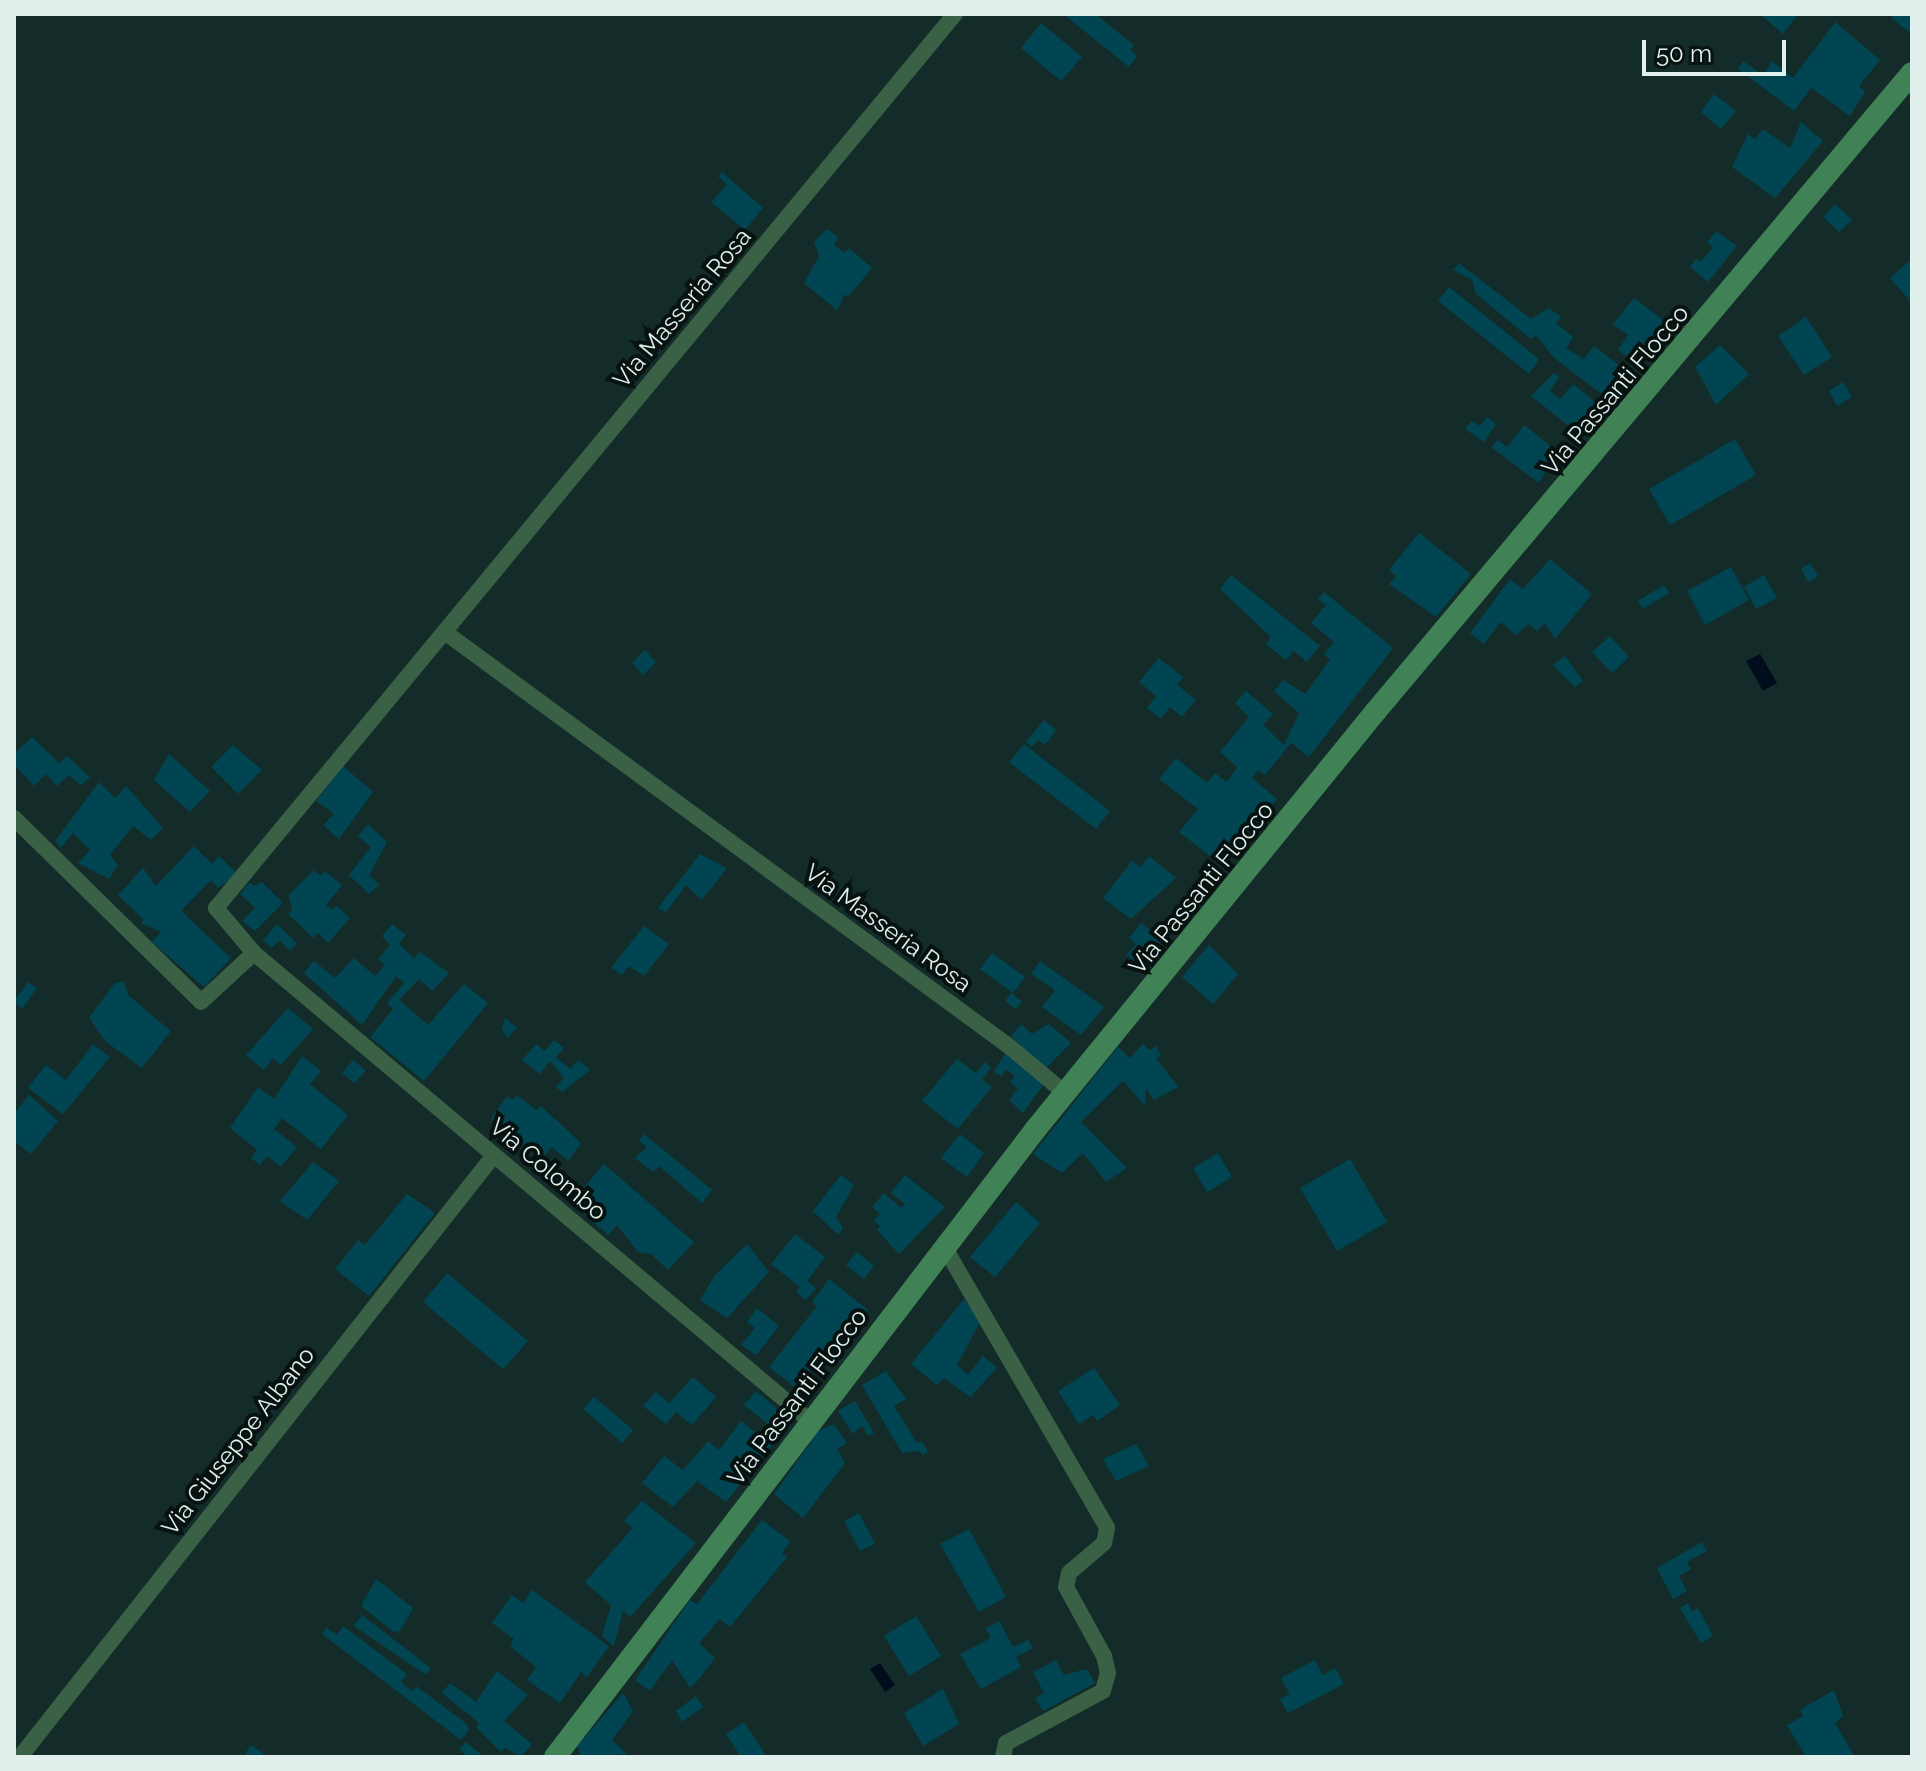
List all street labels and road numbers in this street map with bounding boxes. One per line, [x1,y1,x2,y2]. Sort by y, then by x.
street label: Via Masseria Rosa [607,222,757,394]
street label: Via Passanti Flocco [1535,299,1695,481]
street label: Via Passanti Flocco [1123,796,1279,980]
street label: Via Masseria Rosa [799,858,977,998]
street label: Via Colombo [484,1112,612,1226]
street label: Via Passanti Flocco [721,1303,873,1491]
street label: Via Giuseppe Albano [155,1341,321,1541]

